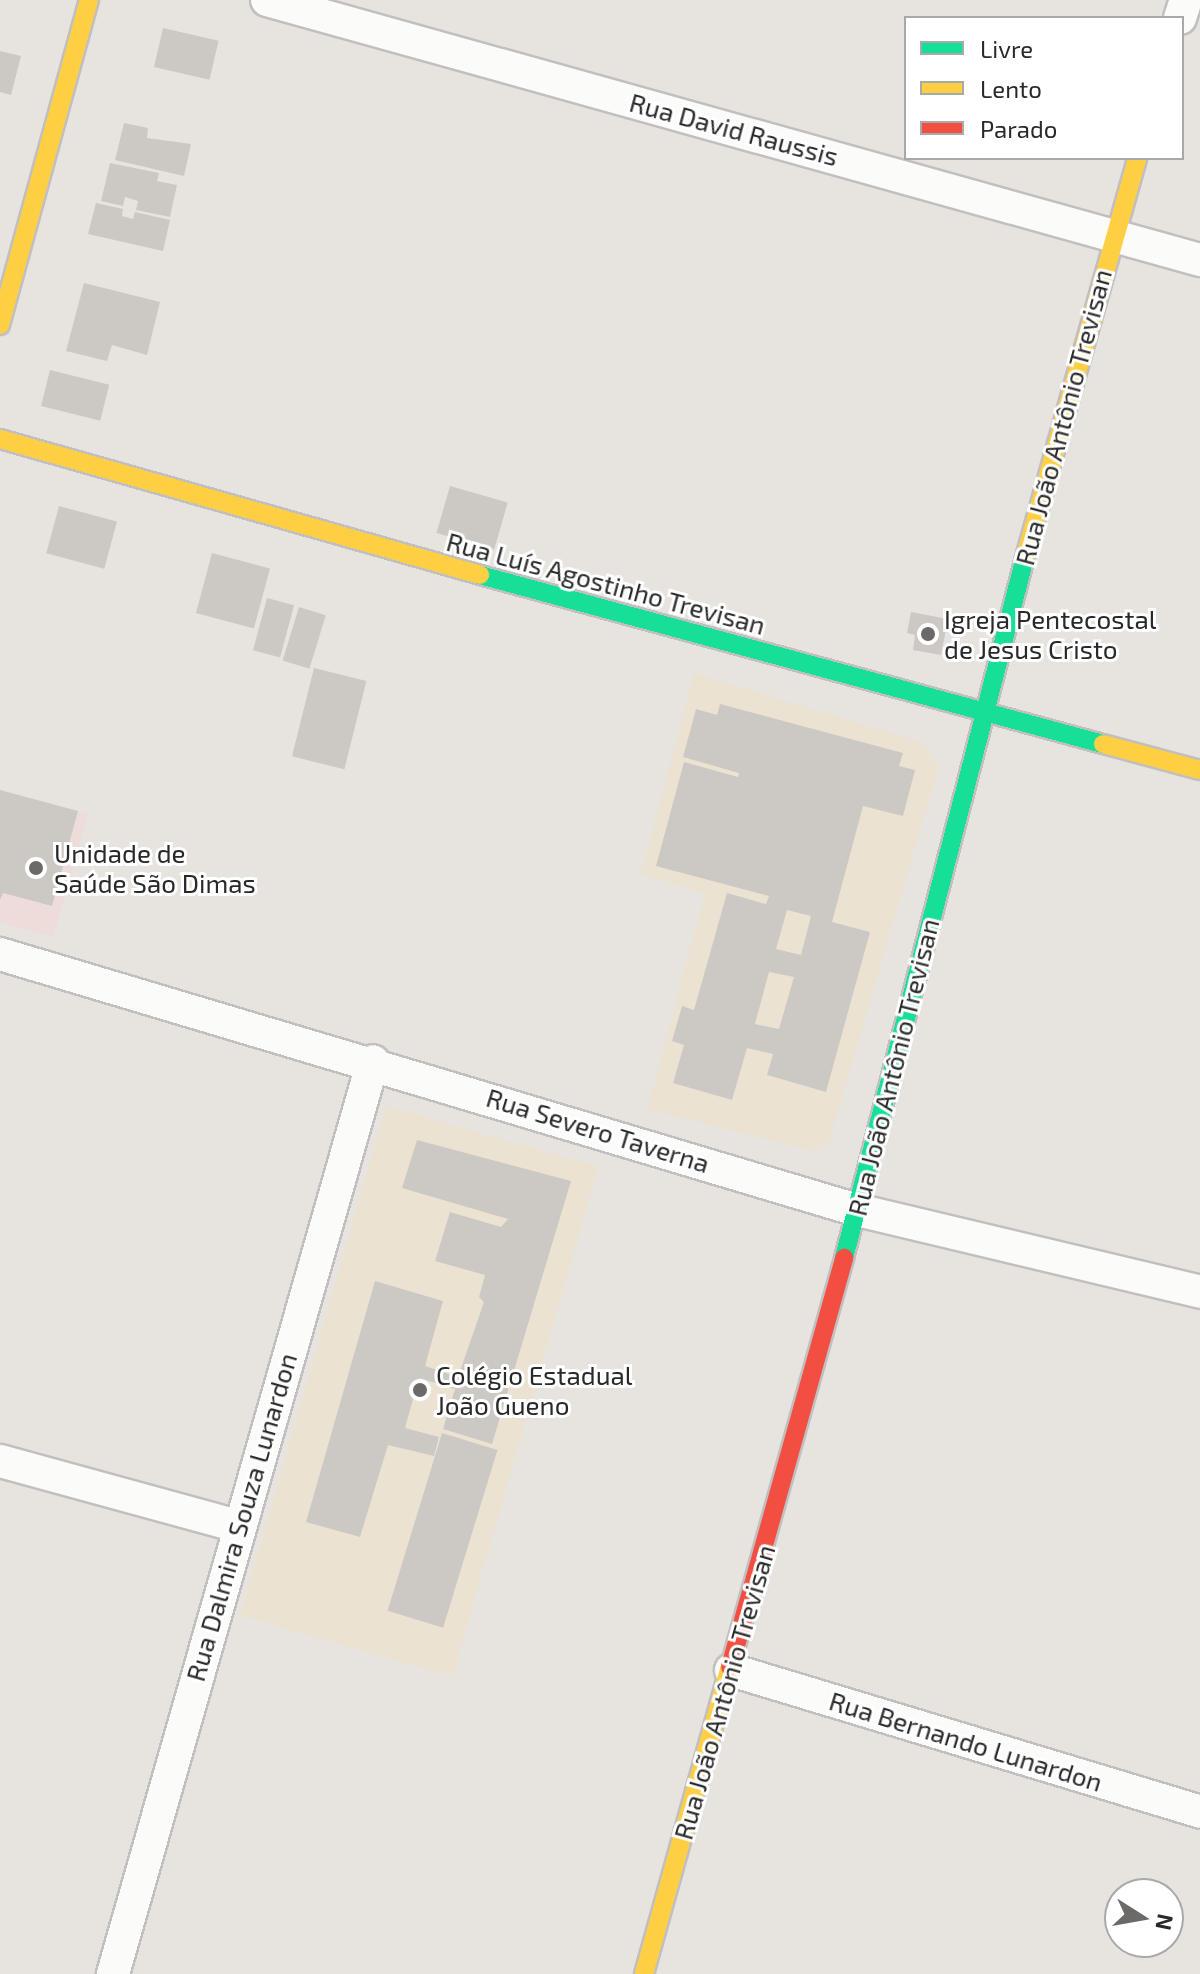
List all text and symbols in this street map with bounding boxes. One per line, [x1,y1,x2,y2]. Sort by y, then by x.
legend [904,16,1184,160]
text: Livre [980,34,1033,63]
text: Lento [980,74,1042,103]
street label: Rua David Raussis [626,86,842,172]
text: Parado [980,114,1057,143]
street label: Rua João Antônio Trevisan [1008,265,1118,569]
street label: Rua Luís Agostinho Trevisan [443,525,769,641]
place label: Igreja Pentecostal de Jesus Cristo [944,603,1156,664]
marker: Igreja Pentecostal de Jesus Cristo [919,625,937,643]
place label: Unidade de Saúde São Dimas [54,837,256,898]
marker: Unidade de Saúde São Dimas [25,857,47,879]
street label: Rua João Antônio Trevisan [841,914,945,1220]
street label: Rua Severo Taverna [483,1081,713,1179]
street label: Rua Dalmira Souza Lunardon [179,1349,303,1685]
place label: Colégio Estadual João Gueno [436,1359,632,1420]
marker: Colégio Estadual João Gueno [411,1381,429,1399]
street label: Rua João Antônio Trevisan [667,1540,781,1844]
street label: Rua Bernando Lunardon [826,1685,1106,1797]
north arrow [1104,1878,1184,1958]
text: N [1151,1912,1180,1932]

